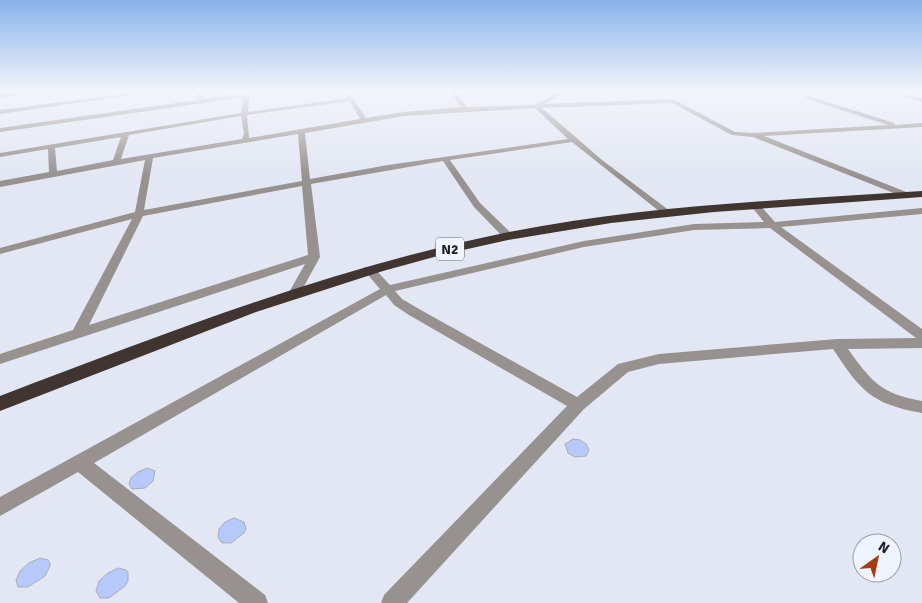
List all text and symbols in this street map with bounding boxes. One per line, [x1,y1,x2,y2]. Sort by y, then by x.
road number: N2 [436,238,464,260]
north arrow [852,533,902,583]
text: N [875,538,893,557]

